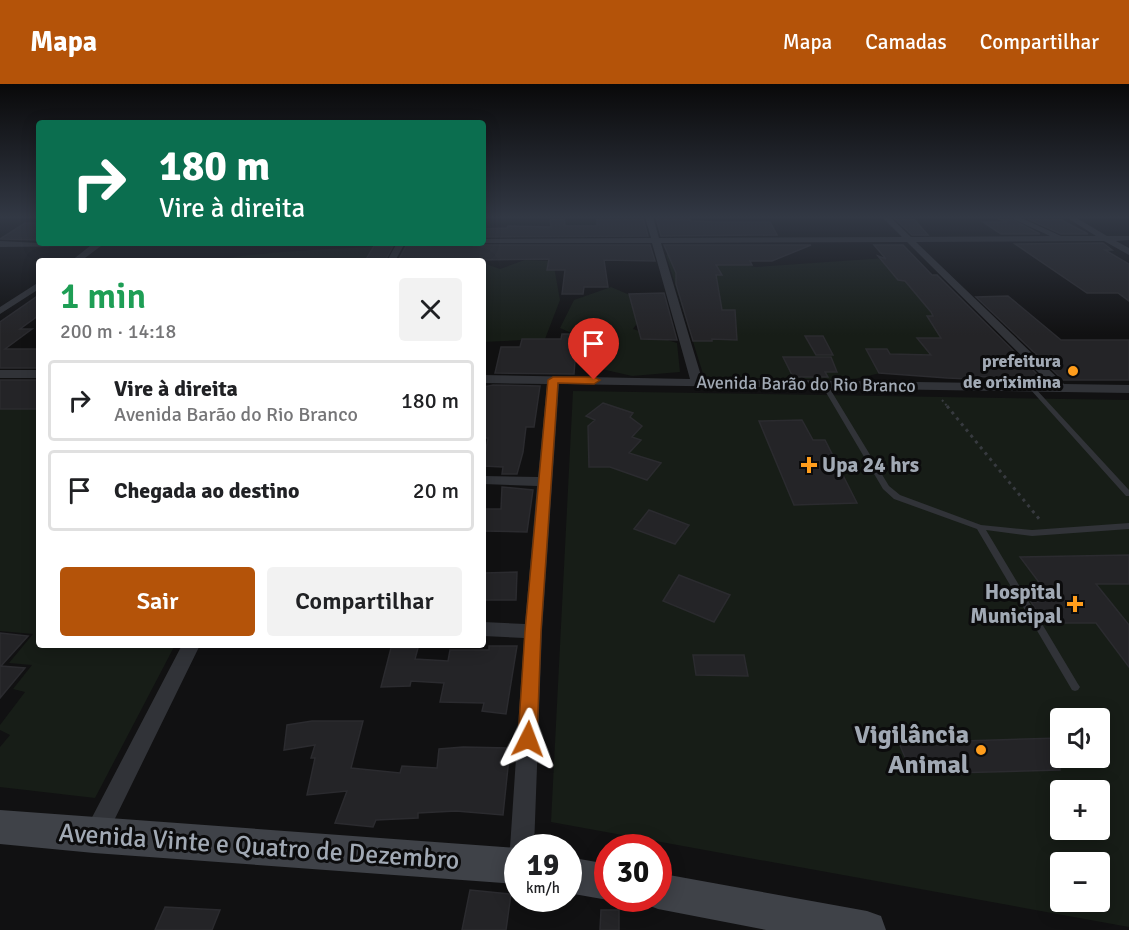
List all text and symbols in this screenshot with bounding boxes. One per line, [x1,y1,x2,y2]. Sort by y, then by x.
text: Mapa [30,25,97,59]
text: Mapa [783,29,832,55]
text: Camadas [865,29,947,55]
text: Compartilhar [980,29,1099,55]
text: 180 m [159,141,270,192]
icon: right [60,144,138,222]
text: Vire à direita [159,192,305,225]
text: 1 min [60,274,146,319]
button: close [399,278,462,341]
pin [568,318,619,380]
text: 200 m · 14:18 [60,319,176,344]
icon: arrive [577,327,610,360]
place label: prefeitura de oriximina [963,350,1061,393]
marker: prefeitura de oriximina [1066,364,1080,378]
street label: Avenida Barão do Rio Branco [696,371,916,397]
text: Vire à direita [114,375,238,402]
icon: right [63,384,96,417]
text: 180 m [401,387,459,414]
text: Avenida Barão do Rio Branco [114,402,358,427]
place label: Upa 24 hrs [822,452,919,478]
marker: Upa 24 hrs [800,456,818,474]
icon: arrive [63,474,96,507]
text: Chegada ao destino [114,477,300,504]
text: 20 m [413,477,459,504]
button: Sair [60,567,255,636]
button: Compartilhar [267,567,462,636]
place label: Hospital Municipal [970,579,1062,629]
marker: Hospital Municipal [1066,595,1084,613]
position arrow [496,707,560,771]
map controls [1050,708,1110,912]
button: sound [1050,708,1110,768]
place label: Vigilância Animal [854,719,969,781]
marker: Vigilância Animal [974,743,988,757]
button: + [1050,780,1110,840]
street label: Avenida Vinte e Quatro de Dezembro [58,817,460,877]
speed limit sign: 30 [594,834,672,912]
text: 19 [527,847,559,884]
button: − [1050,852,1110,912]
text: km/h [526,879,560,897]

